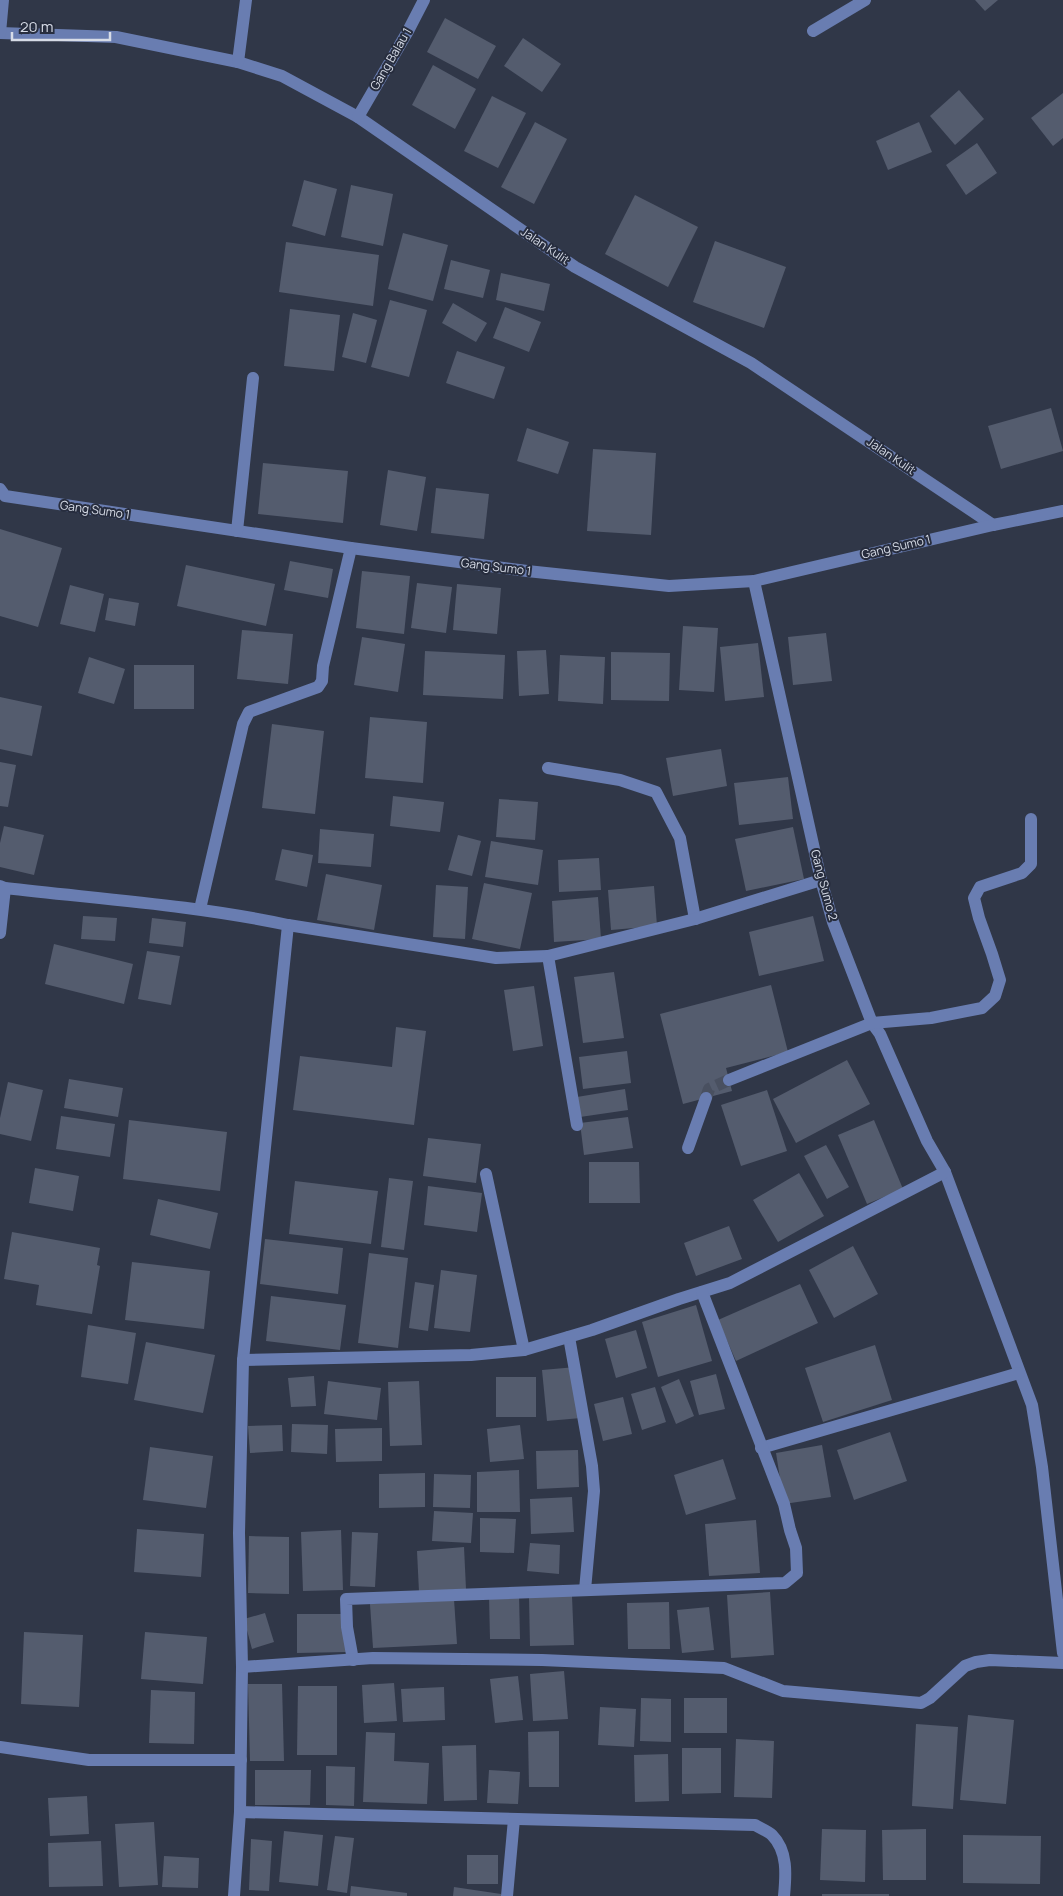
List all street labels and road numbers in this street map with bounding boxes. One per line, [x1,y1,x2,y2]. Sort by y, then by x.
street label: Gang Balau 1 [366,24,415,93]
street label: Jalan Kulit [518,223,573,268]
street label: Jalan Kulit [864,433,919,478]
street label: Gang Sumo 1 [59,496,131,523]
street label: Gang Sumo 1 [860,530,932,563]
street label: Gang Sumo 1 [460,554,532,579]
street label: Gang Sumo 2 [807,848,842,922]

